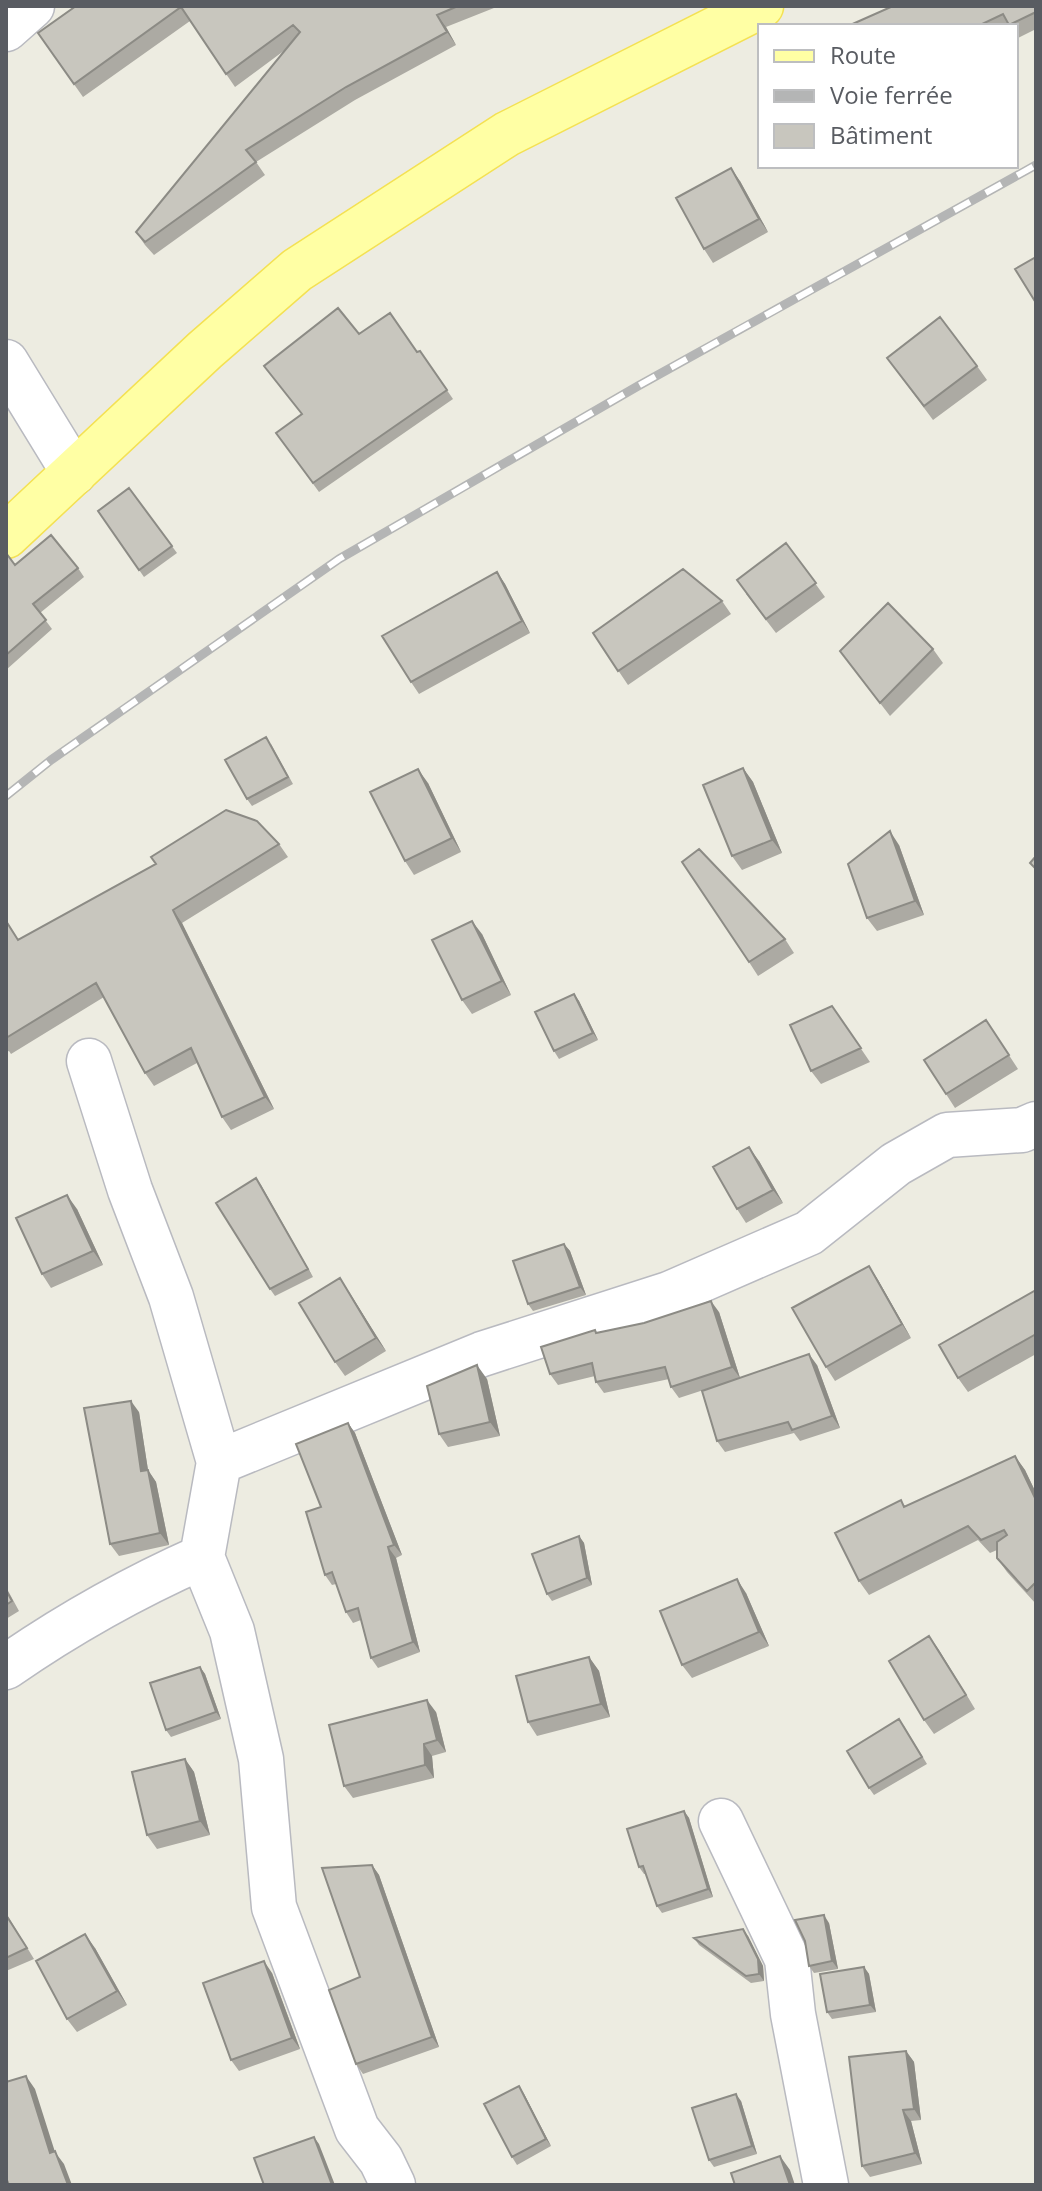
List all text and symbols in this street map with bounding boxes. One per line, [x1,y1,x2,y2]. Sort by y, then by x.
legend [758,24,1018,168]
text: Route [830,38,896,71]
text: Voie ferrée [830,78,953,111]
text: Bâtiment [830,118,932,151]

